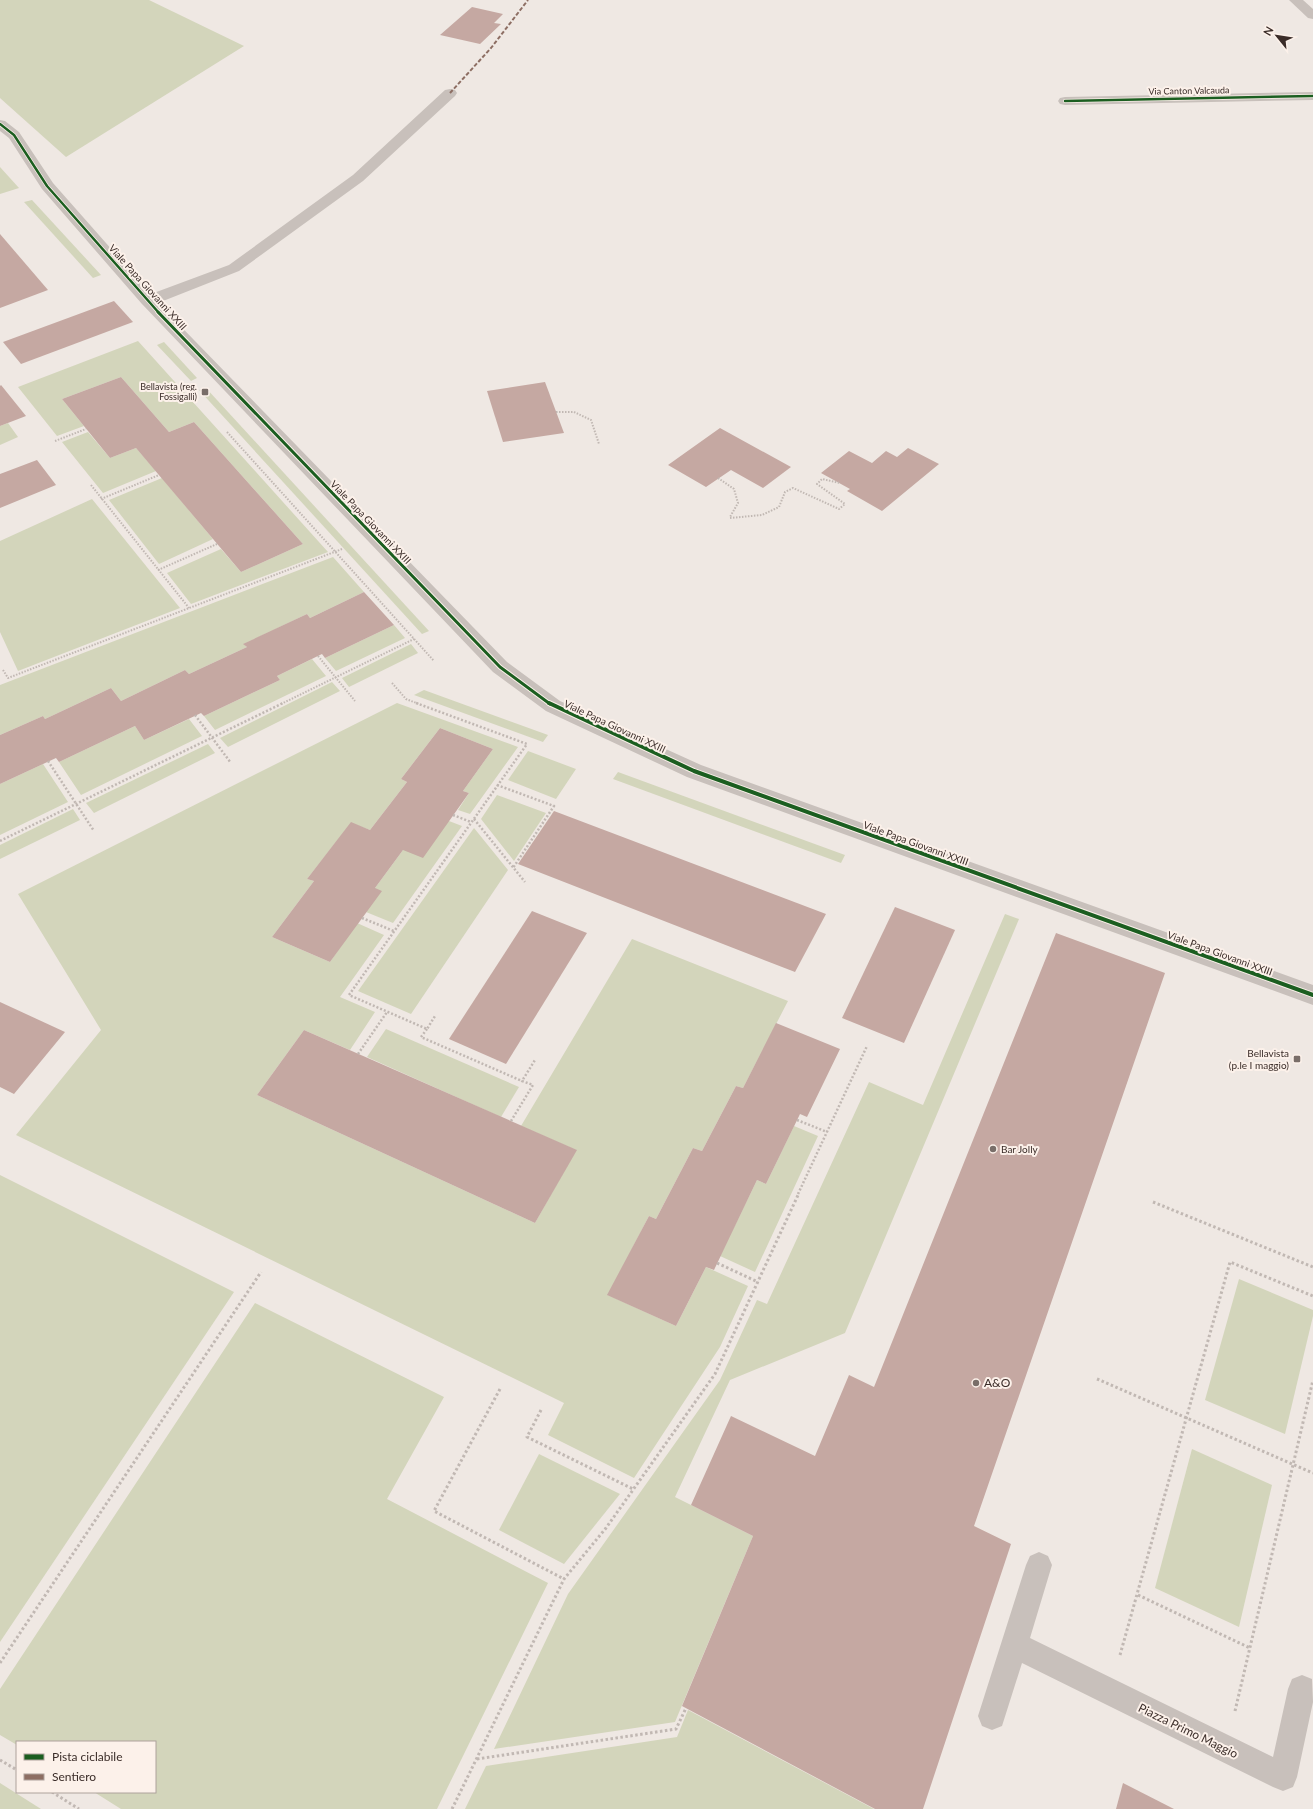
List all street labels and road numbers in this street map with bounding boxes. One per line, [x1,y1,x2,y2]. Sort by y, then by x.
street label: Via Canton Valcauda [1148,84,1230,97]
street label: Viale Papa Giovanni XXIII [106,242,190,332]
street label: Viale Papa Giovanni XXIII [328,478,414,566]
street label: Viale Papa Giovanni XXIII [562,697,668,755]
street label: Viale Papa Giovanni XXIII [862,818,970,868]
street label: Viale Papa Giovanni XXIII [1166,928,1274,978]
street label: Piazza Primo Maggio [1136,1700,1241,1761]

